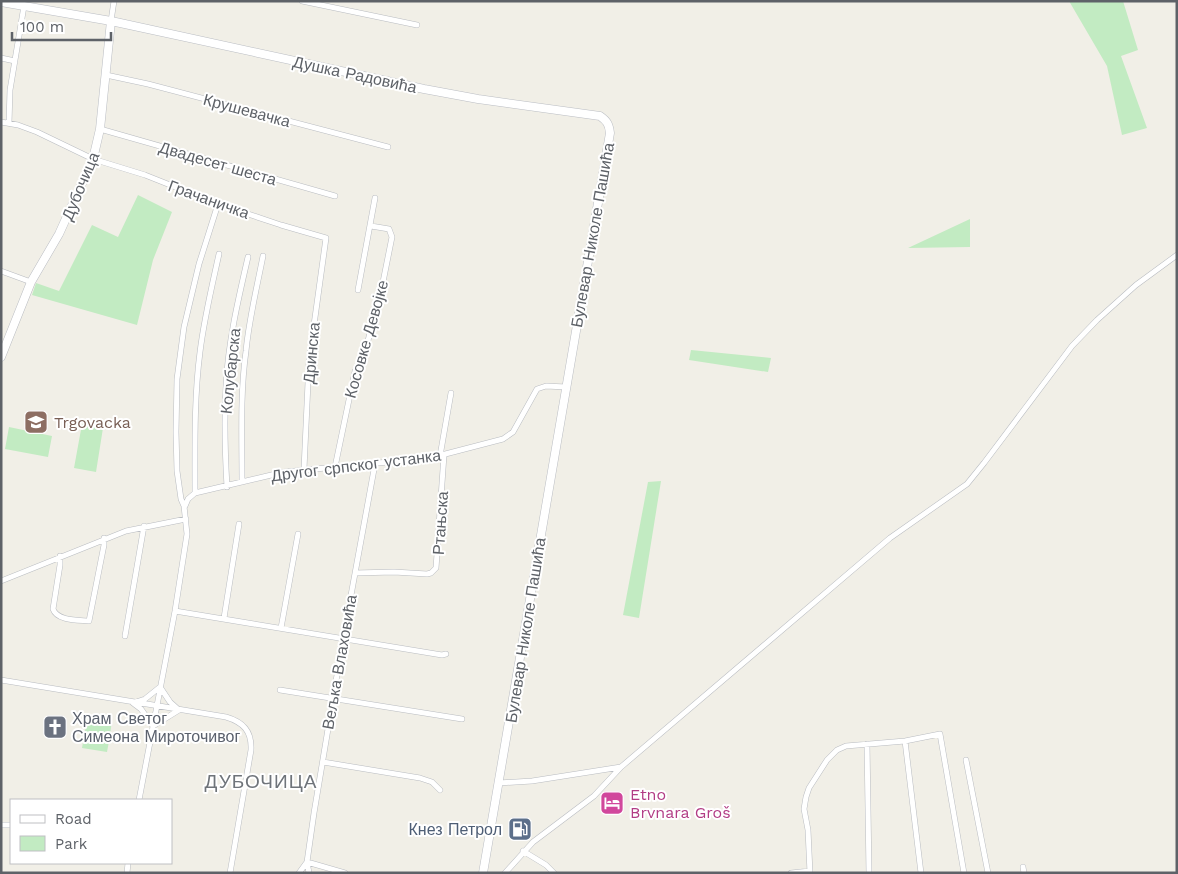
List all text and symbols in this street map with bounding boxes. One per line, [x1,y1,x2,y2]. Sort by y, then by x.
scale bar [12,10,111,42]
text: 100 m [20,18,64,36]
street label: Душка Радовића [291,52,419,97]
street label: Крушевачка [201,90,293,131]
street label: Двадесет шеста [157,138,279,189]
street label: Булевар Николе Пашића [567,141,618,329]
street label: Дубочица [58,149,103,223]
street label: Грачаничка [166,176,252,223]
street label: Косовке Девојке [341,278,392,400]
street label: Дринска [299,321,324,385]
street label: Колубарска [217,327,244,415]
school or university icon: Trgovacka [23,409,49,435]
place label: Trgovacka [54,413,131,432]
street label: Другог српског устанка [270,446,442,485]
street label: Ртањска [429,490,452,556]
street label: Булевар Николе Пашића [501,536,550,724]
street label: Вељка Влаховића [318,593,361,731]
place label: Храм Светог Симеона Мироточивог [72,709,240,746]
church icon: Храм Светог Симеона Мироточивог [42,714,68,740]
district label: ДУБОЧИЦА [205,770,317,793]
place label: Etno Brvnara Groš [630,785,731,822]
hotel icon: Etno Brvnara Groš [599,790,625,816]
legend [10,799,172,864]
text: Road [55,810,92,828]
fuel station icon: Кнез Петрол [507,816,533,842]
place label: Кнез Петрол [409,820,502,839]
text: Park [55,835,88,853]

